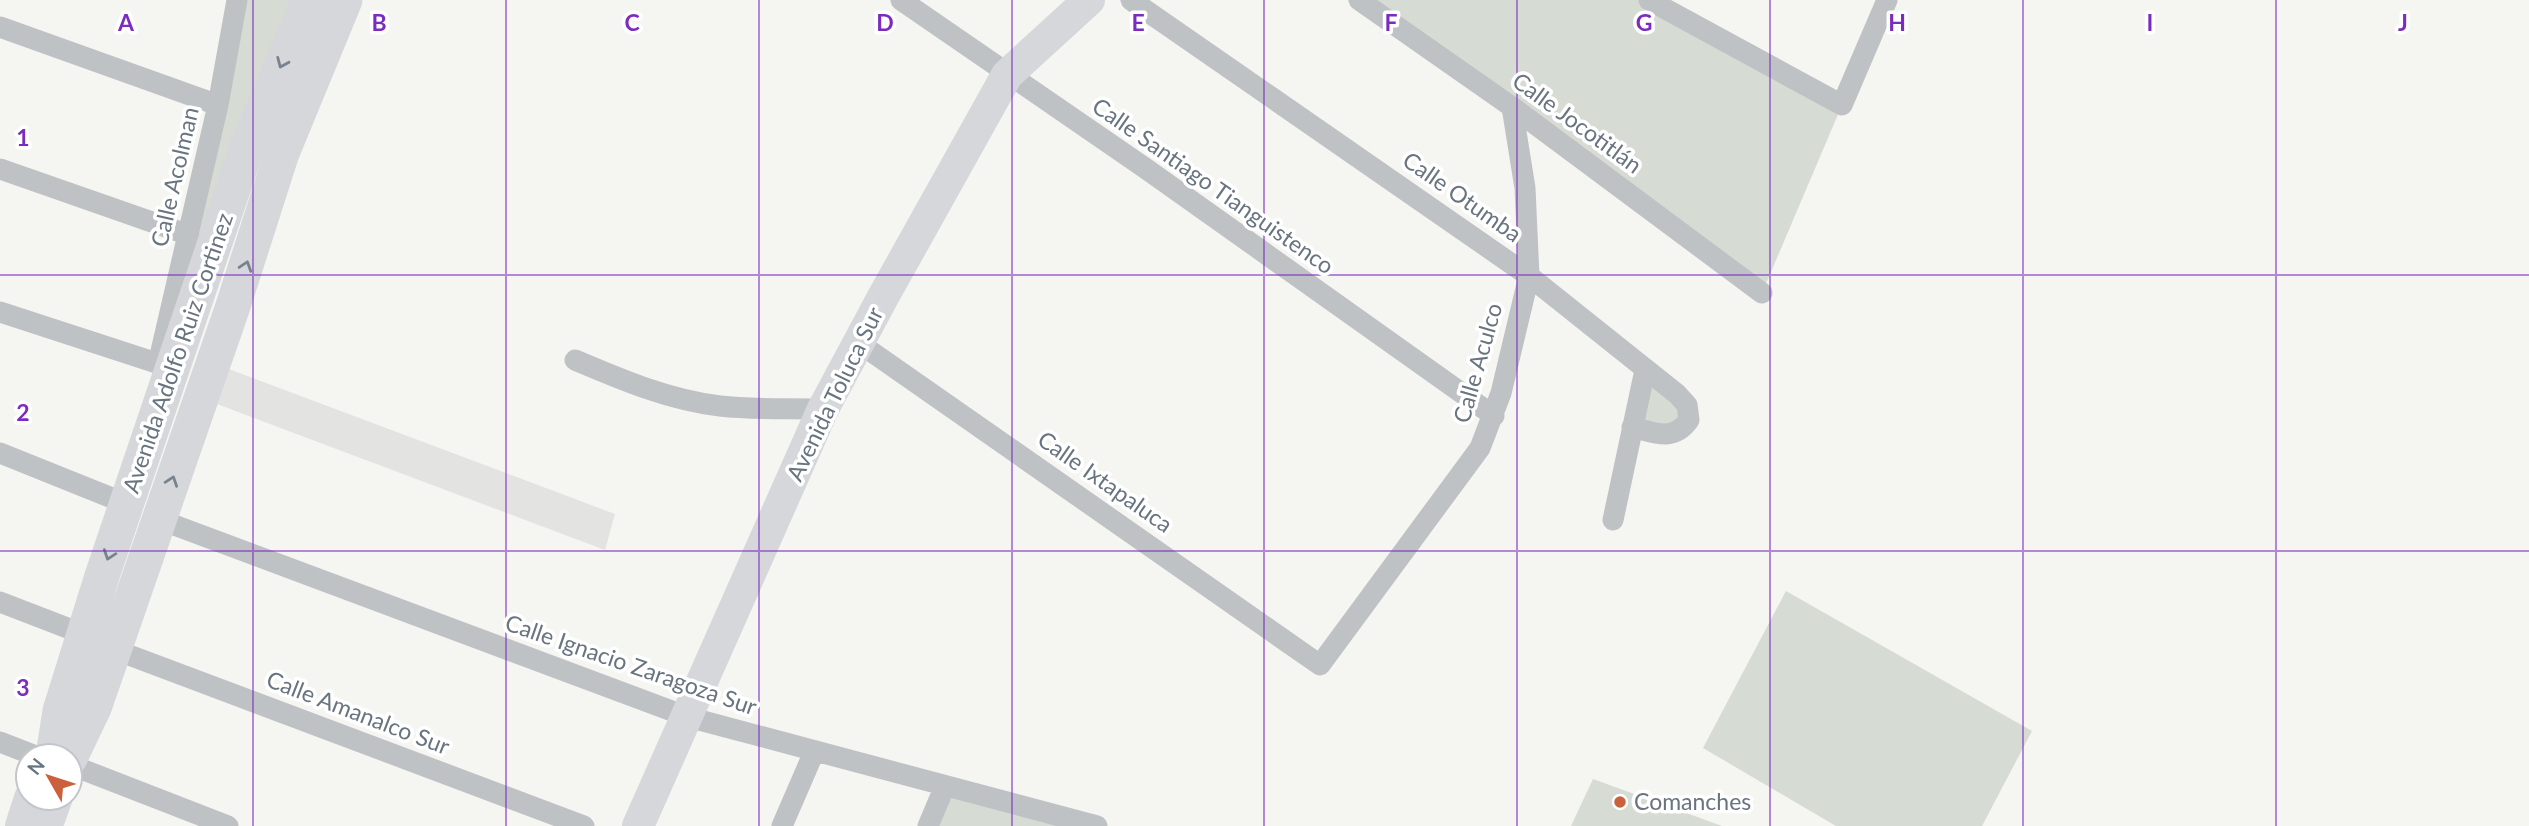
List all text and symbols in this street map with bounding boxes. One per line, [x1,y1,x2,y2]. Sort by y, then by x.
text: A [117,8,135,36]
text: B [371,8,387,36]
text: C [624,8,640,36]
text: D [876,8,894,36]
text: E [1131,8,1145,36]
text: F [1384,8,1398,36]
text: G [1636,8,1652,36]
text: H [1888,8,1906,36]
text: I [2147,8,2153,36]
text: J [2398,8,2408,36]
one-way arrow [276,56,290,68]
street label: Calle Jocotitlán [1507,66,1648,179]
street label: Calle Santiago Tianguistenco [1087,91,1340,279]
street label: Calle Acolman [144,104,204,249]
text: 1 [16,123,30,151]
street label: Calle Otumba [1398,145,1527,247]
street label: Avenida Adolfo Ruiz Cortinez [116,209,238,496]
one-way arrow [237,260,252,272]
street label: Calle Aculco [1447,300,1507,426]
street label: Avenida Toluca Sur [780,301,889,485]
text: 2 [16,398,30,426]
street label: Calle Ixtapaluca [1033,424,1178,538]
one-way arrow [164,475,178,488]
one-way arrow [103,548,117,560]
street label: Calle Ignacio Zaragoza Sur [502,608,761,720]
street label: Calle Amanalco Sur [263,664,454,760]
text: 3 [16,673,30,701]
north arrow [14,742,84,812]
text: N [22,753,49,779]
place label: Comanches [1634,787,1751,815]
marker: Comanches [1612,794,1628,810]

